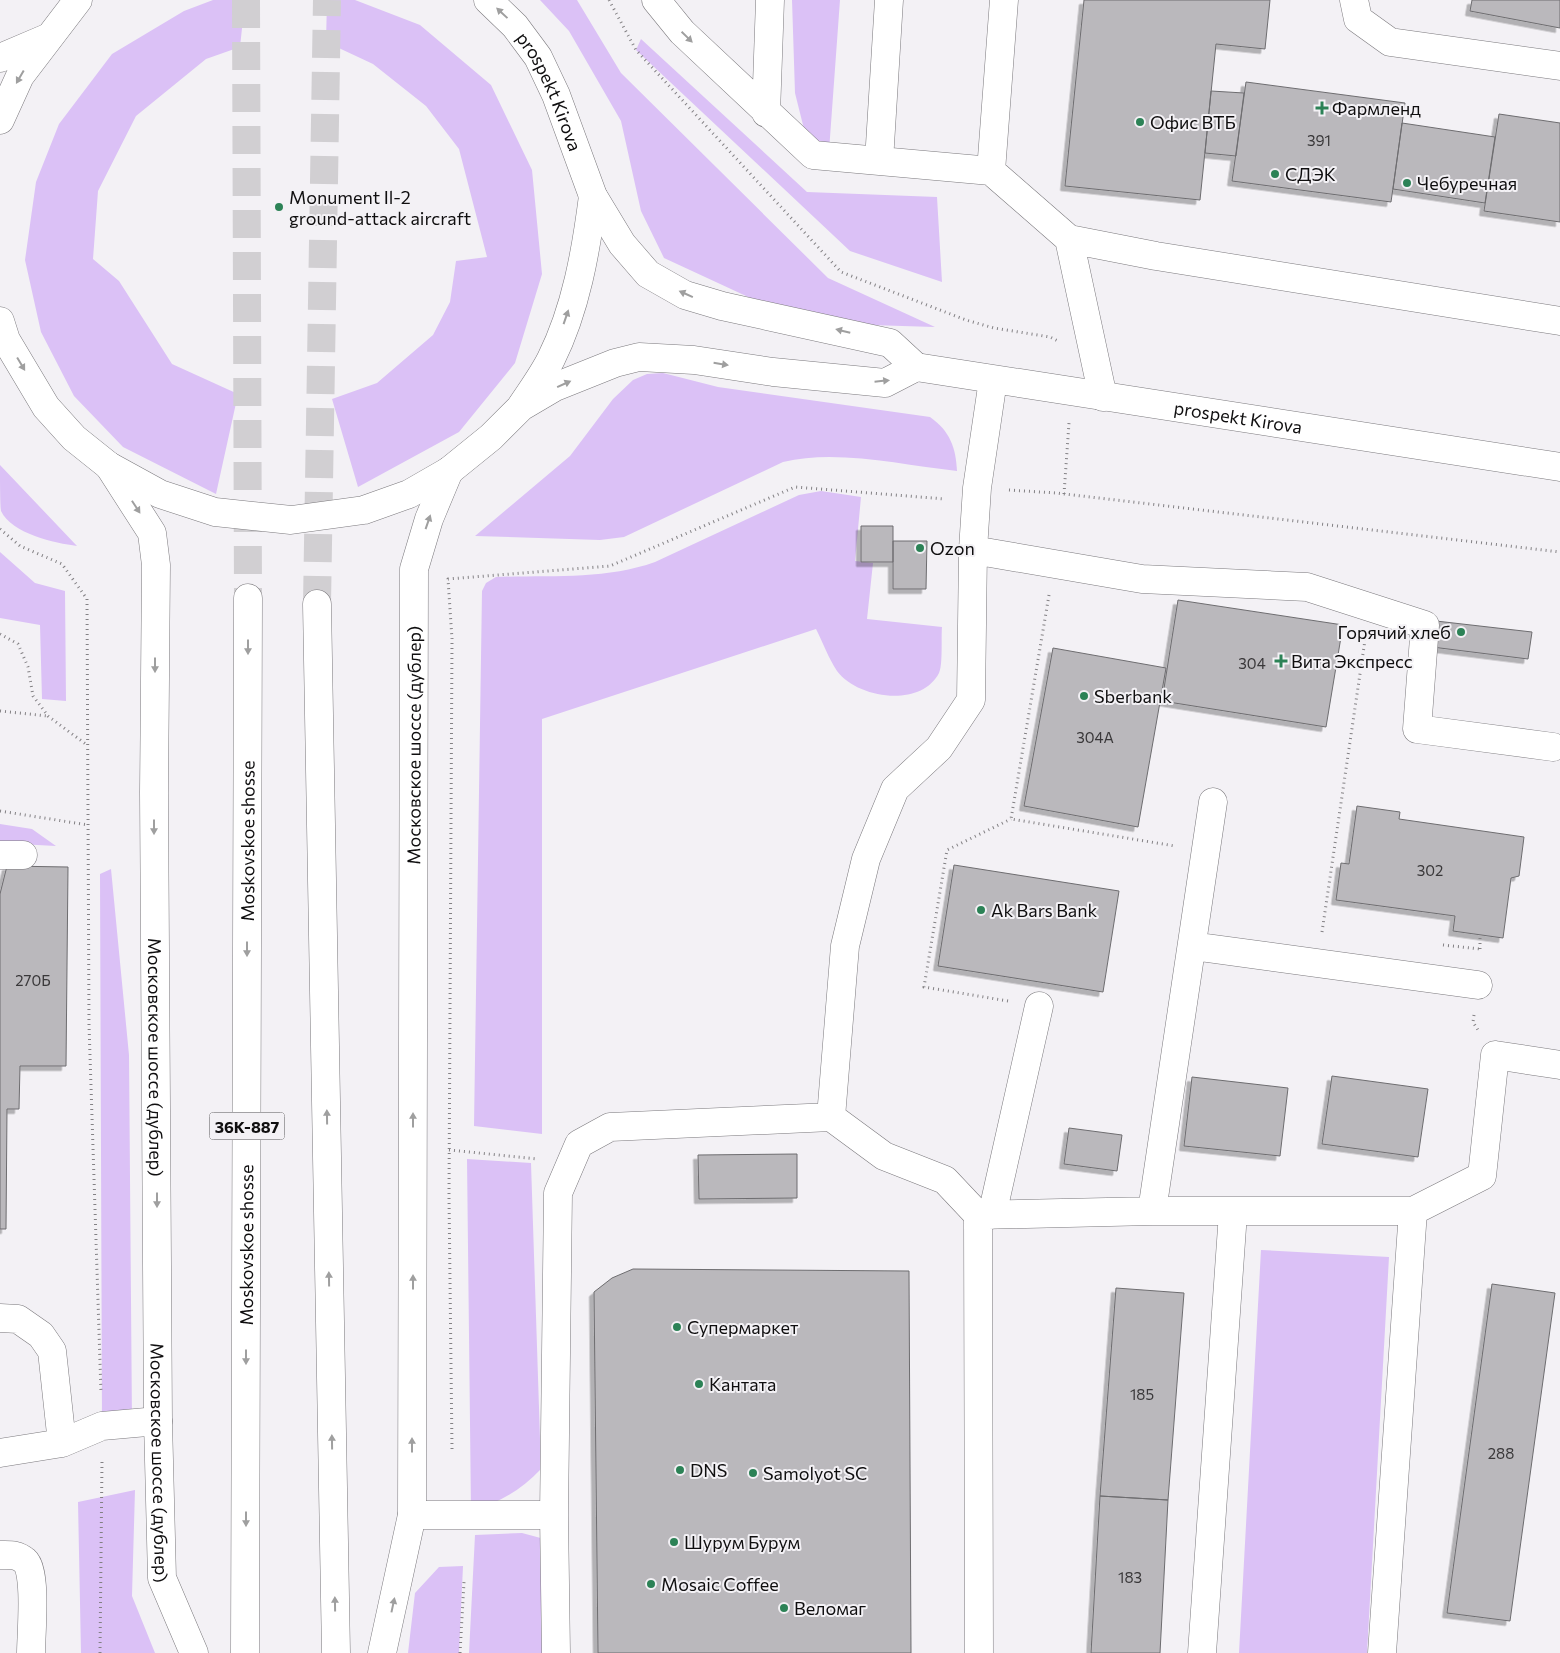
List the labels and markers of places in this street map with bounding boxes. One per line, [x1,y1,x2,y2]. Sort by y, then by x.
place label: Фармленд [1332,97,1421,119]
marker: Фармленд [1316,102,1328,114]
place label: Офис ВТБ [1150,111,1236,133]
marker: Офис ВТБ [1134,116,1146,128]
place label: СДЭК [1285,163,1336,185]
marker: СДЭК [1269,168,1281,180]
place label: Чебуречная [1417,172,1517,194]
marker: Чебуречная [1401,177,1413,189]
place label: Monument Il-2 ground-attack aircraft [289,186,471,229]
marker: Monument Il-2 ground-attack aircraft [273,201,285,213]
place label: Ozon [930,537,975,559]
marker: Ozon [914,542,926,554]
place label: Горячий хлеб [1337,621,1451,643]
marker: Горячий хлеб [1455,626,1467,638]
place label: Вита Экспресс [1291,650,1413,672]
marker: Вита Экспресс [1275,655,1287,667]
place label: Sberbank [1094,685,1172,707]
marker: Sberbank [1078,690,1090,702]
place label: Ak Bars Bank [991,899,1098,921]
marker: Ak Bars Bank [975,904,987,916]
place label: Супермаркет [687,1316,799,1338]
marker: Супермаркет [671,1321,683,1333]
place label: Кантата [709,1373,776,1395]
marker: Кантата [693,1378,705,1390]
place label: DNS [690,1459,727,1481]
place label: Samolyot SC [763,1462,867,1484]
marker: DNS [674,1464,686,1476]
marker: Samolyot SC [747,1467,759,1479]
place label: Шурум Бурум [684,1531,800,1553]
marker: Шурум Бурум [668,1536,680,1548]
place label: Mosaic Coffee [661,1573,779,1595]
marker: Mosaic Coffee [645,1578,657,1590]
place label: Веломаг [794,1597,866,1619]
marker: Веломаг [778,1602,790,1614]

